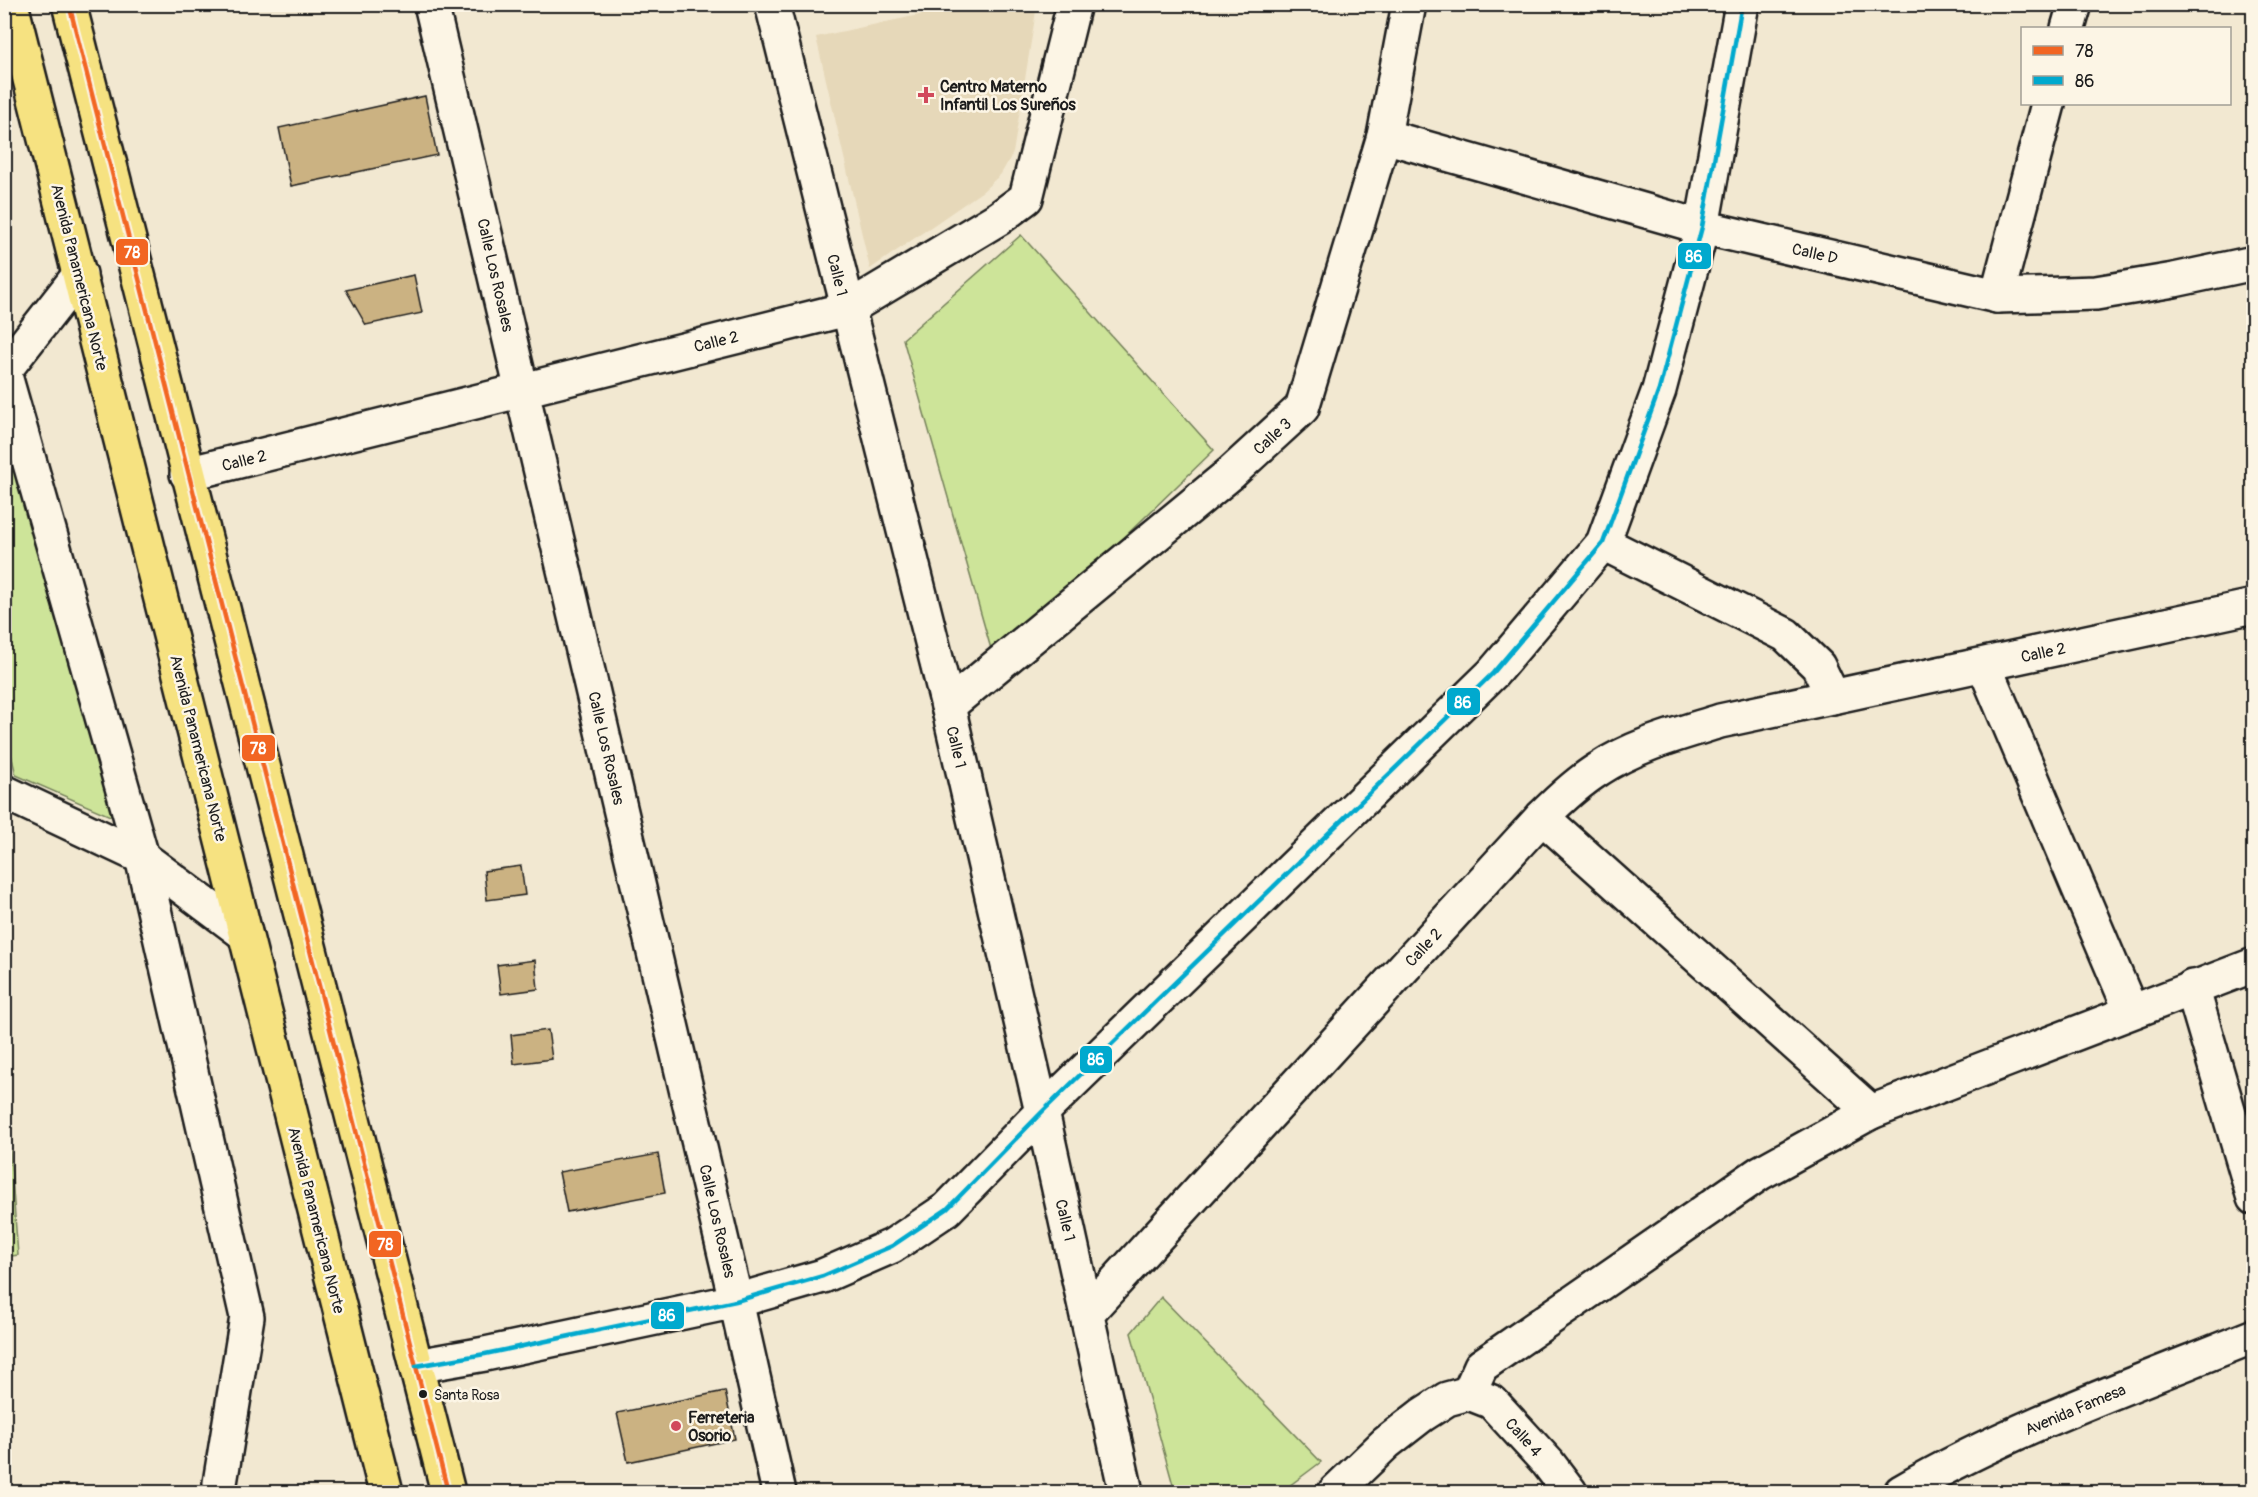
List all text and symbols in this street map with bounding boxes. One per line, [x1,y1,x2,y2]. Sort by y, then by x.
legend [2021,27,2231,105]
text: 78 [2075,40,2094,63]
text: 86 [2075,70,2095,93]
place label: Centro Materno Infantil Los Sureños [940,77,1077,115]
marker: Centro Materno Infantil Los Sureños [917,86,935,104]
street label: Avenida Panamericana Norte [46,182,112,373]
street label: Calle Los Rosales [472,217,518,334]
line badge: 78 [115,238,149,266]
street label: Calle D [1790,239,1840,269]
line badge: 86 [1677,242,1712,270]
text: 78 [124,243,140,263]
text: 86 [1685,247,1703,267]
street label: Calle 1 [822,252,852,298]
street label: Calle 2 [692,327,741,357]
street label: Calle 3 [1249,414,1296,459]
street label: Calle 2 [220,446,269,476]
street label: Calle 2 [2019,638,2067,667]
street label: Avenida Panamericana Norte [165,653,231,844]
line badge: 86 [1446,687,1481,716]
street label: Calle Los Rosales [583,690,629,807]
text: 86 [1454,693,1472,713]
street label: Calle 1 [941,724,971,770]
line badge: 78 [241,734,276,762]
text: 78 [250,739,266,759]
street label: Calle 2 [1401,924,1447,971]
line badge: 86 [1079,1045,1113,1074]
text: 86 [1087,1050,1105,1070]
street label: Avenida Panamericana Norte [283,1125,349,1316]
street label: Calle Los Rosales [694,1163,740,1280]
street label: Calle 1 [1050,1197,1080,1243]
line badge: 78 [368,1230,402,1258]
text: 78 [377,1235,393,1255]
line badge: 86 [650,1301,685,1330]
text: 86 [658,1306,676,1326]
street label: Avenida Famesa [2022,1380,2129,1440]
place label: Santa Rosa [434,1387,500,1404]
marker: Santa Rosa [417,1388,429,1400]
place label: Ferreteria Osorio [688,1408,755,1446]
street label: Calle 4 [1501,1414,1546,1461]
marker: Ferreteria Osorio [669,1419,683,1433]

